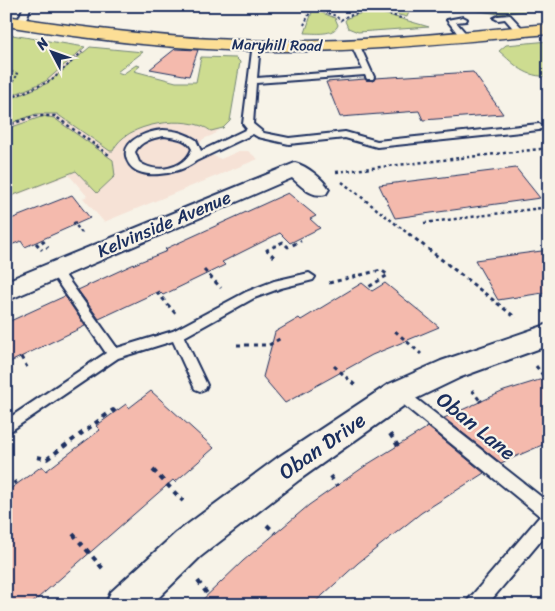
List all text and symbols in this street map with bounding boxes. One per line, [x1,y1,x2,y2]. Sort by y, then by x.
north arrow [28,28,78,78]
street label: Maryhill Road [232,31,323,59]
text: N [29,32,55,56]
street label: Kelvinside Avenue [92,181,236,267]
street label: Oban Lane [427,382,525,470]
street label: Oban Drive [270,402,374,490]

